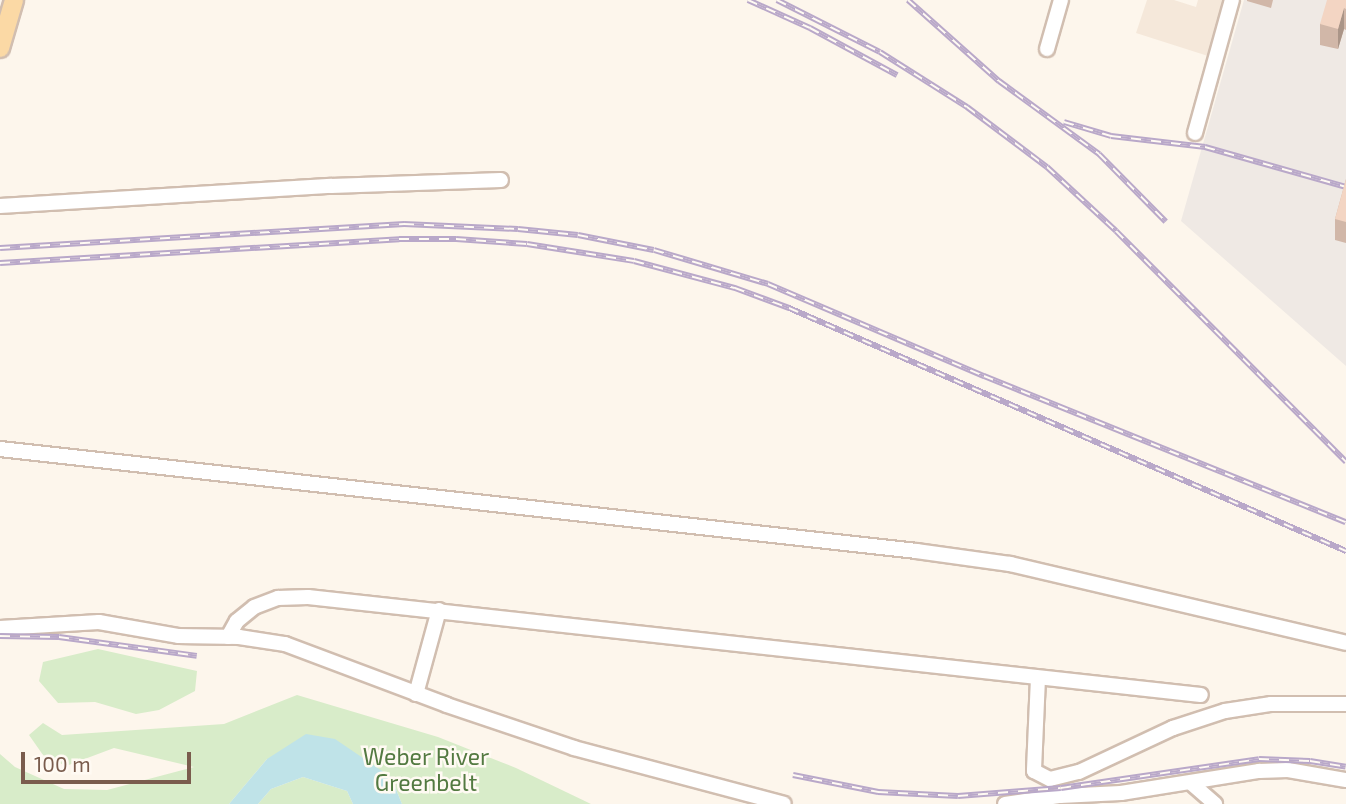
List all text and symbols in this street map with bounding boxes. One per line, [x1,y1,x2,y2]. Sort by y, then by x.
scale bar [24,738,194,782]
park label: Weber River Greenbelt [362,742,490,796]
text: 100 m [34,751,91,776]

